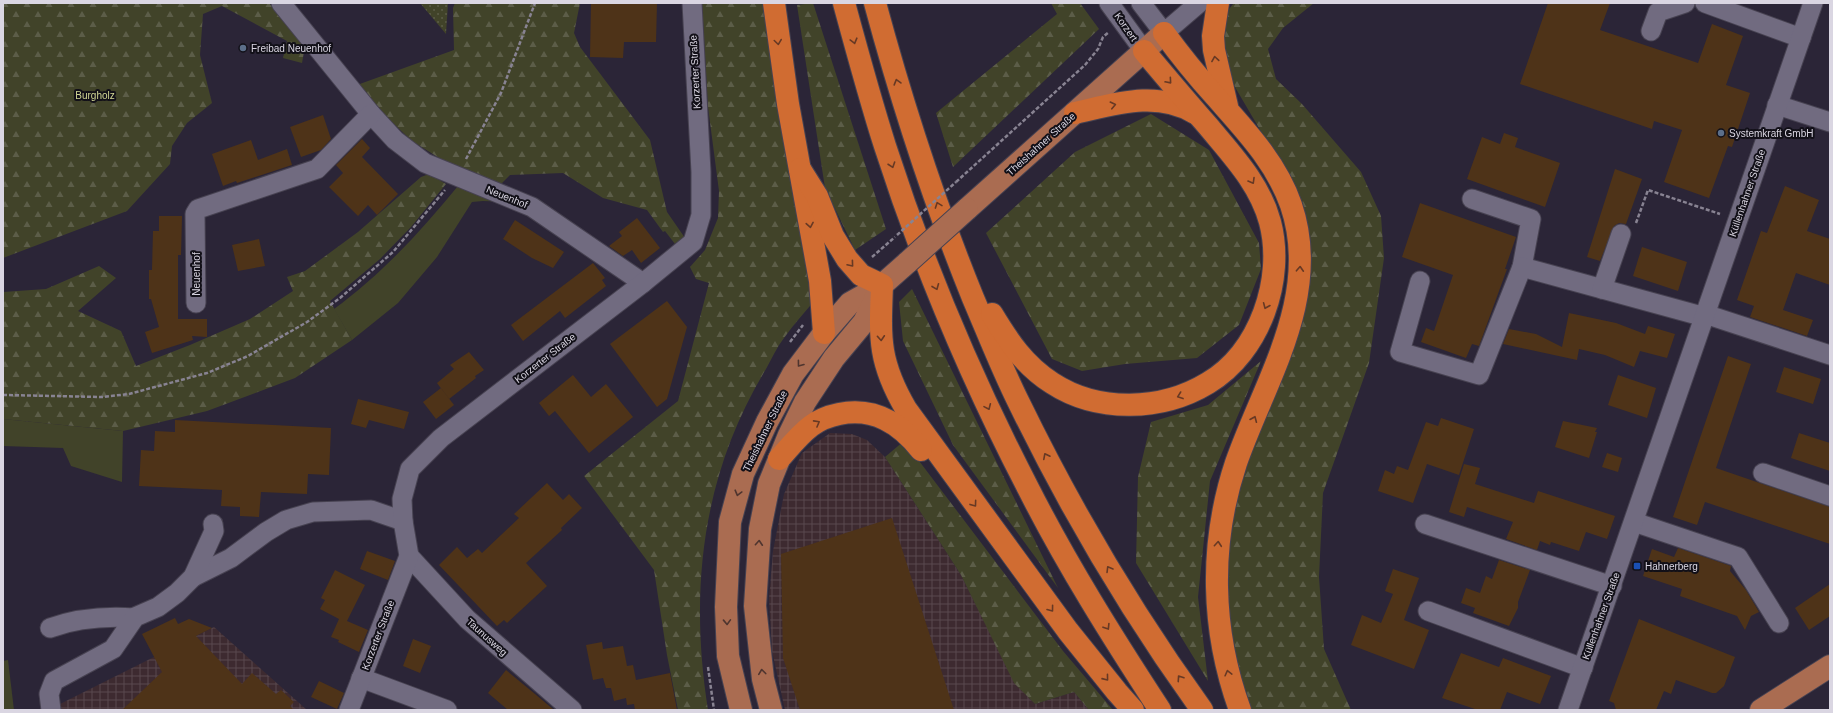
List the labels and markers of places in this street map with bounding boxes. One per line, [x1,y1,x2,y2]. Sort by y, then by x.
marker: Freibad Neuenhof [238,43,248,53]
place label: Freibad Neuenhof [251,43,331,54]
marker: Systemkraft GmbH [1716,128,1726,138]
place label: Systemkraft GmbH [1729,128,1813,139]
marker: Hahnerberg [1632,561,1642,571]
place label: Hahnerberg [1645,561,1698,572]

